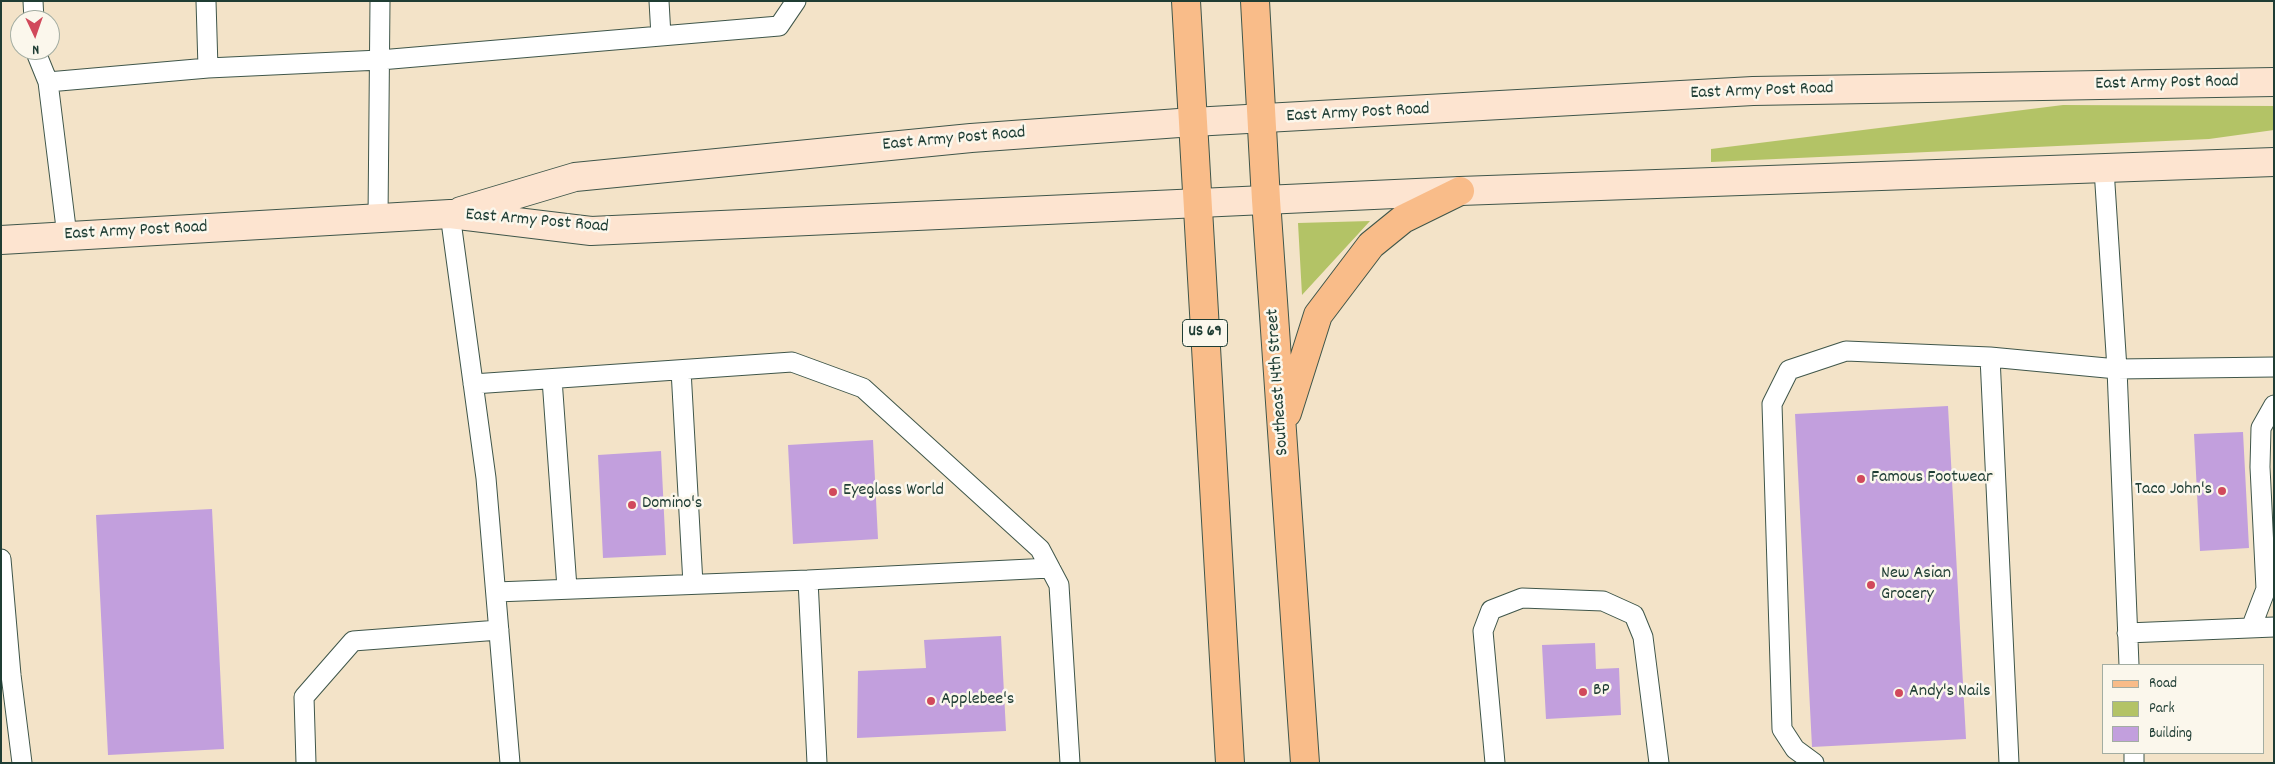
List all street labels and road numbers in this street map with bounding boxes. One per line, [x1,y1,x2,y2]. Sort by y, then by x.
street label: East Army Post Road [2095,72,2239,96]
street label: East Army Post Road [1690,79,1834,105]
street label: East Army Post Road [1286,99,1430,129]
street label: East Army Post Road [882,123,1026,157]
street label: East Army Post Road [465,205,609,239]
street label: East Army Post Road [64,217,208,247]
street label: Southeast 14th Street [1263,308,1295,456]
road number: US 69 [1182,319,1228,346]

